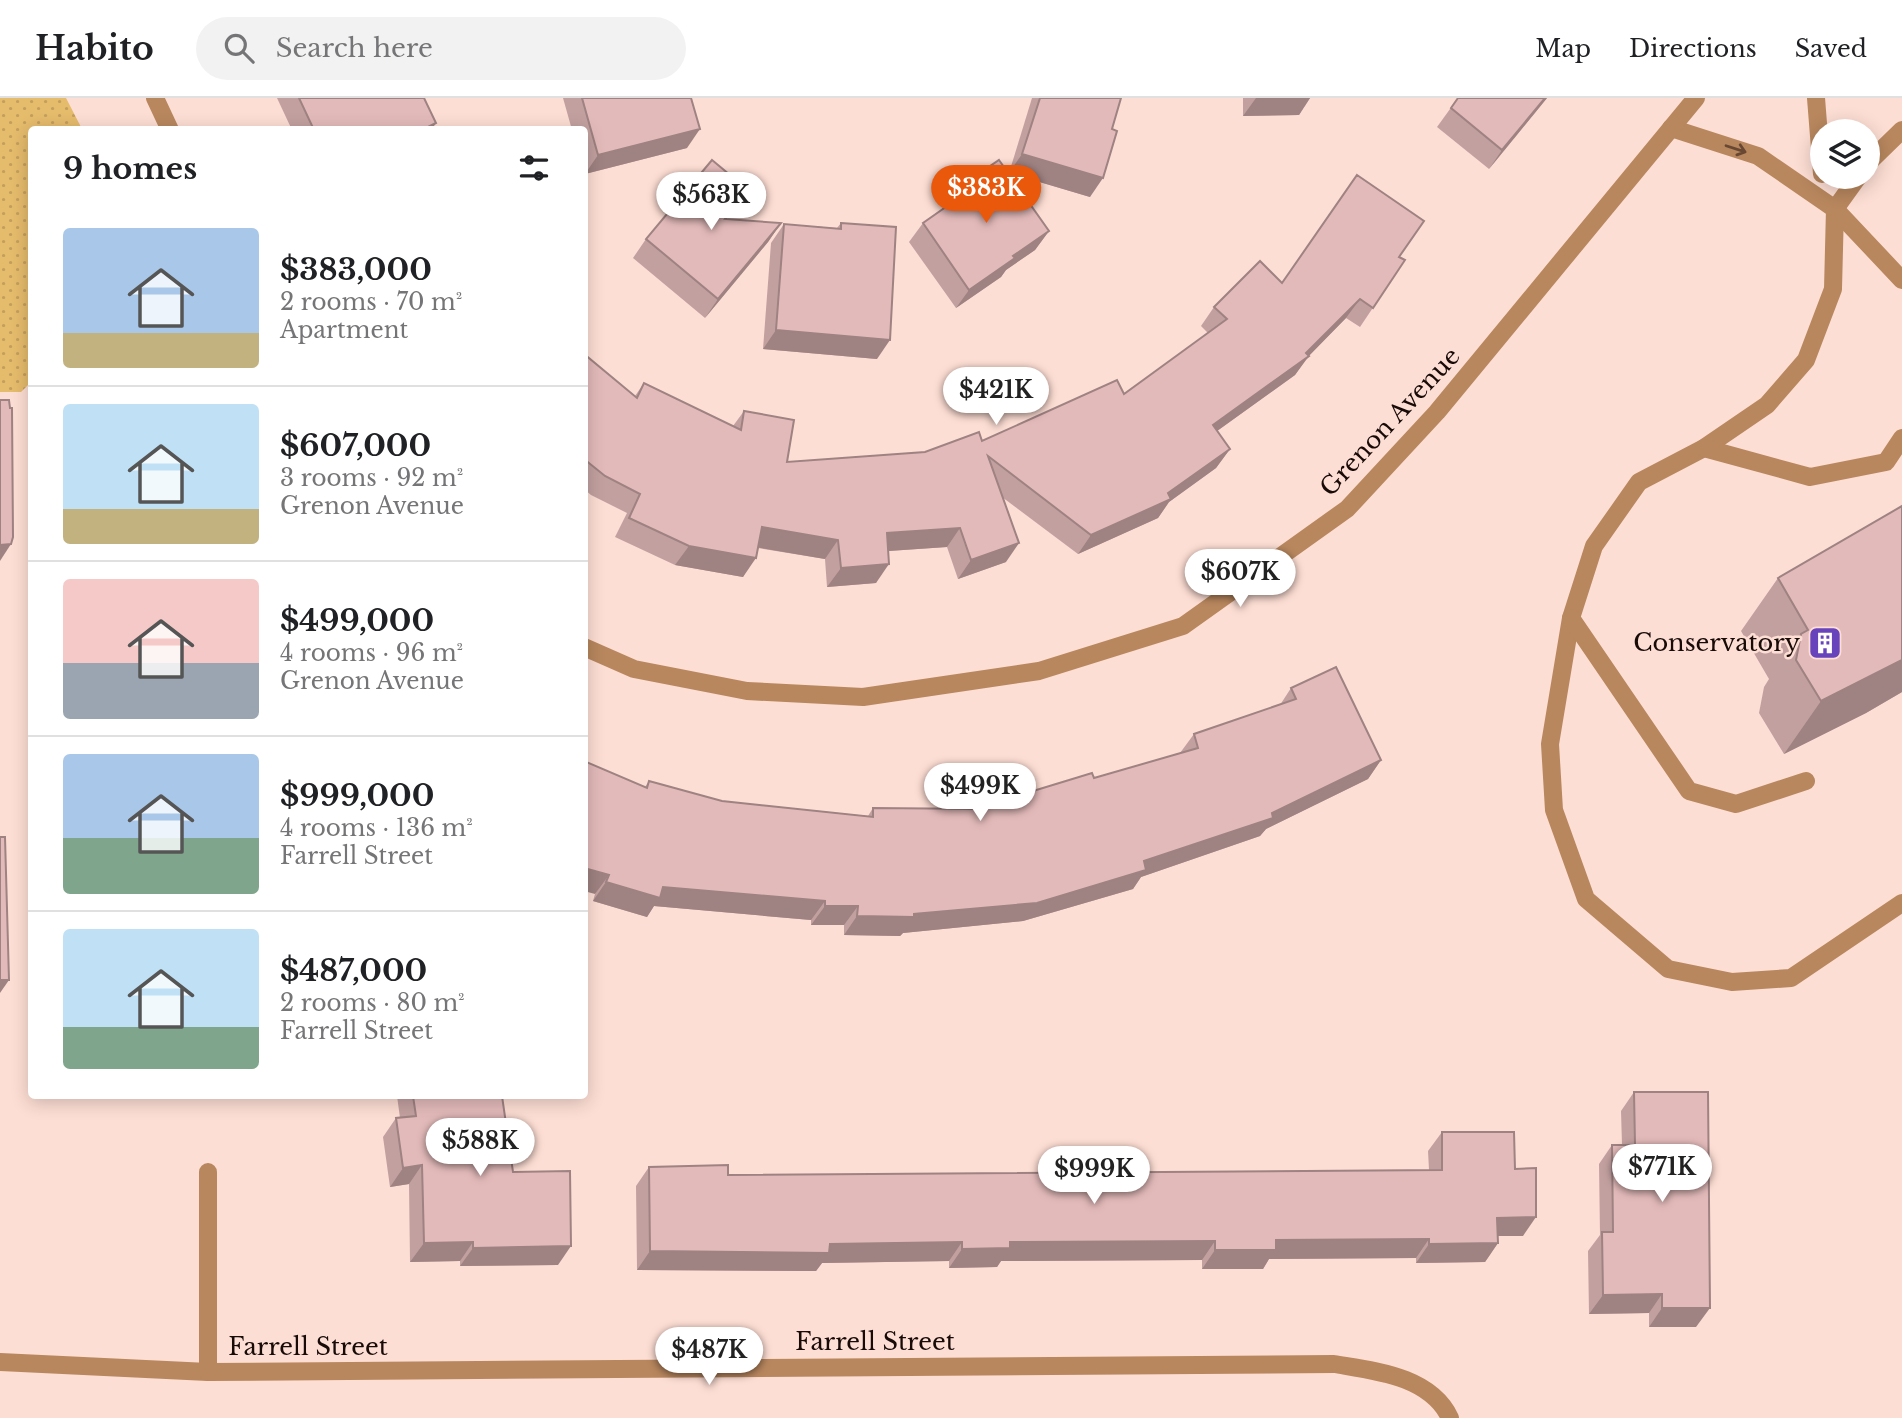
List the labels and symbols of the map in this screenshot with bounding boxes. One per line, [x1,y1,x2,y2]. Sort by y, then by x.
one-way arrow [1724,144,1746,156]
pin: $383K [937,166,1035,225]
pin: $563K [662,172,760,232]
street label: Grenon Avenue [1314,342,1466,502]
pin: $421K [947,368,1045,427]
pin: $607K [1191,550,1289,609]
building icon: Conservatory [1806,624,1844,662]
place label: Conservatory [1633,628,1801,657]
pin: $499K [931,764,1029,823]
pin: $588K [431,1118,529,1178]
pin: $771K [1613,1144,1711,1204]
pin: $999K [1045,1146,1143,1206]
street label: Farrell Street [795,1327,955,1356]
pin: $487K [660,1328,758,1387]
street label: Farrell Street [228,1332,388,1361]

